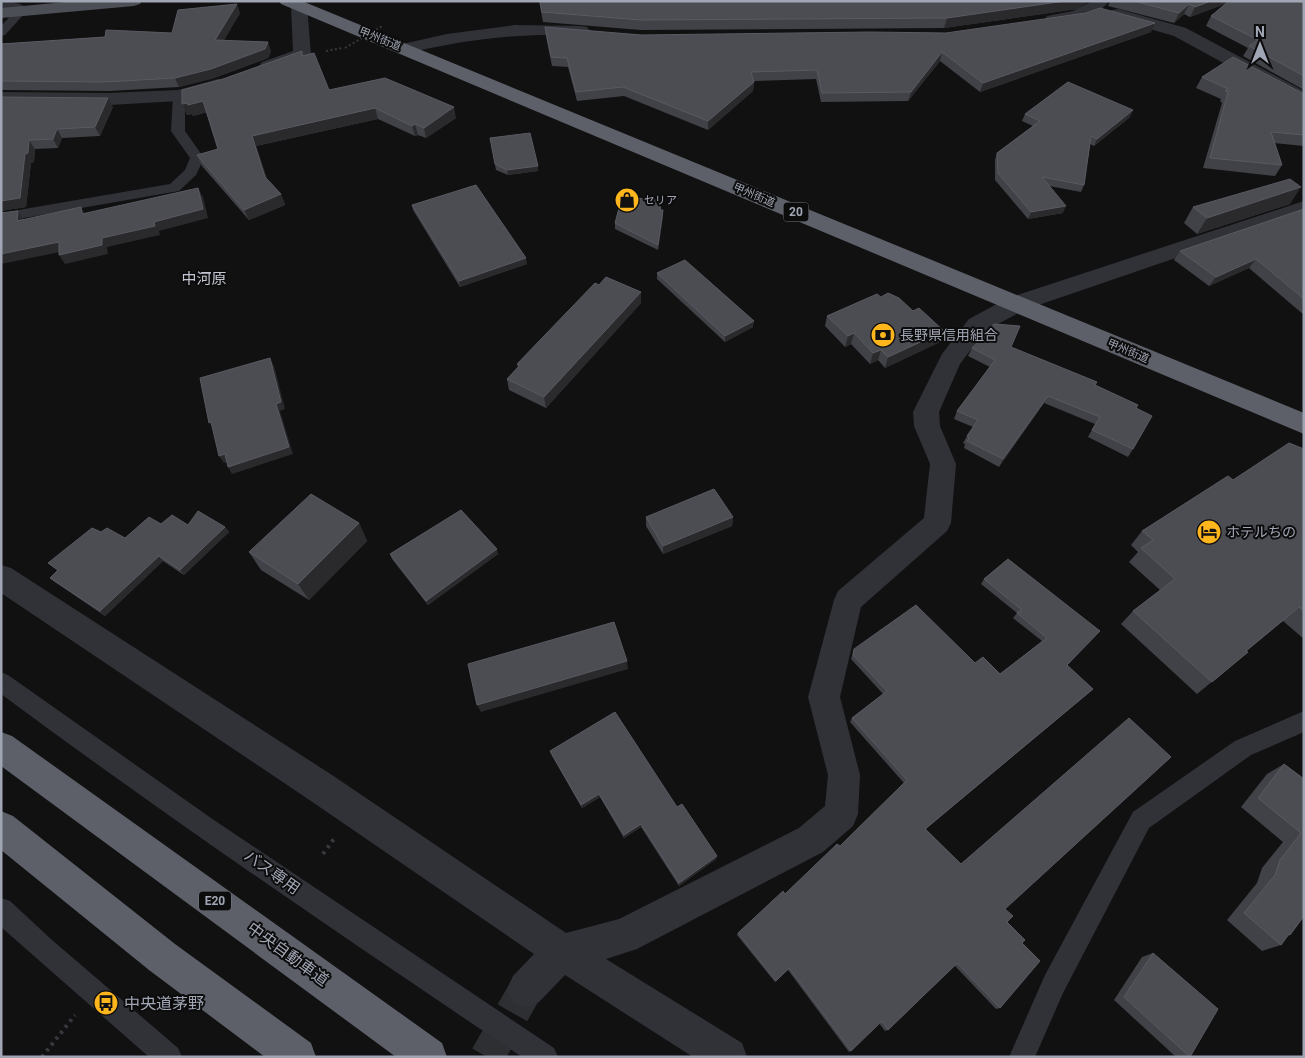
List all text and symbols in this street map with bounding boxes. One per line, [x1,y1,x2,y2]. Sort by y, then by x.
north arrow [1235,20,1285,70]
text: N [1255,24,1265,40]
street label: 甲州街道 [357,25,403,53]
street label: 甲州街道 [731,180,777,210]
shop icon: セリア [614,187,640,213]
place label: セリア [644,194,677,207]
road number: 20 [784,202,808,222]
district label: 中河原 [181,270,227,288]
bank icon: 長野県信用組合 [870,322,896,348]
place label: 長野県信用組合 [900,327,998,343]
street label: 甲州街道 [1105,336,1151,366]
hotel icon: ホテルちの [1196,519,1222,545]
place label: ホテルちの [1226,524,1296,540]
street label: バス専用 [240,846,304,898]
road number: E20 [199,891,231,910]
street label: 中央自動車道 [244,918,332,990]
bus stop icon: 中央道茅野 [93,990,119,1016]
place label: 中央道茅野 [124,994,204,1013]

